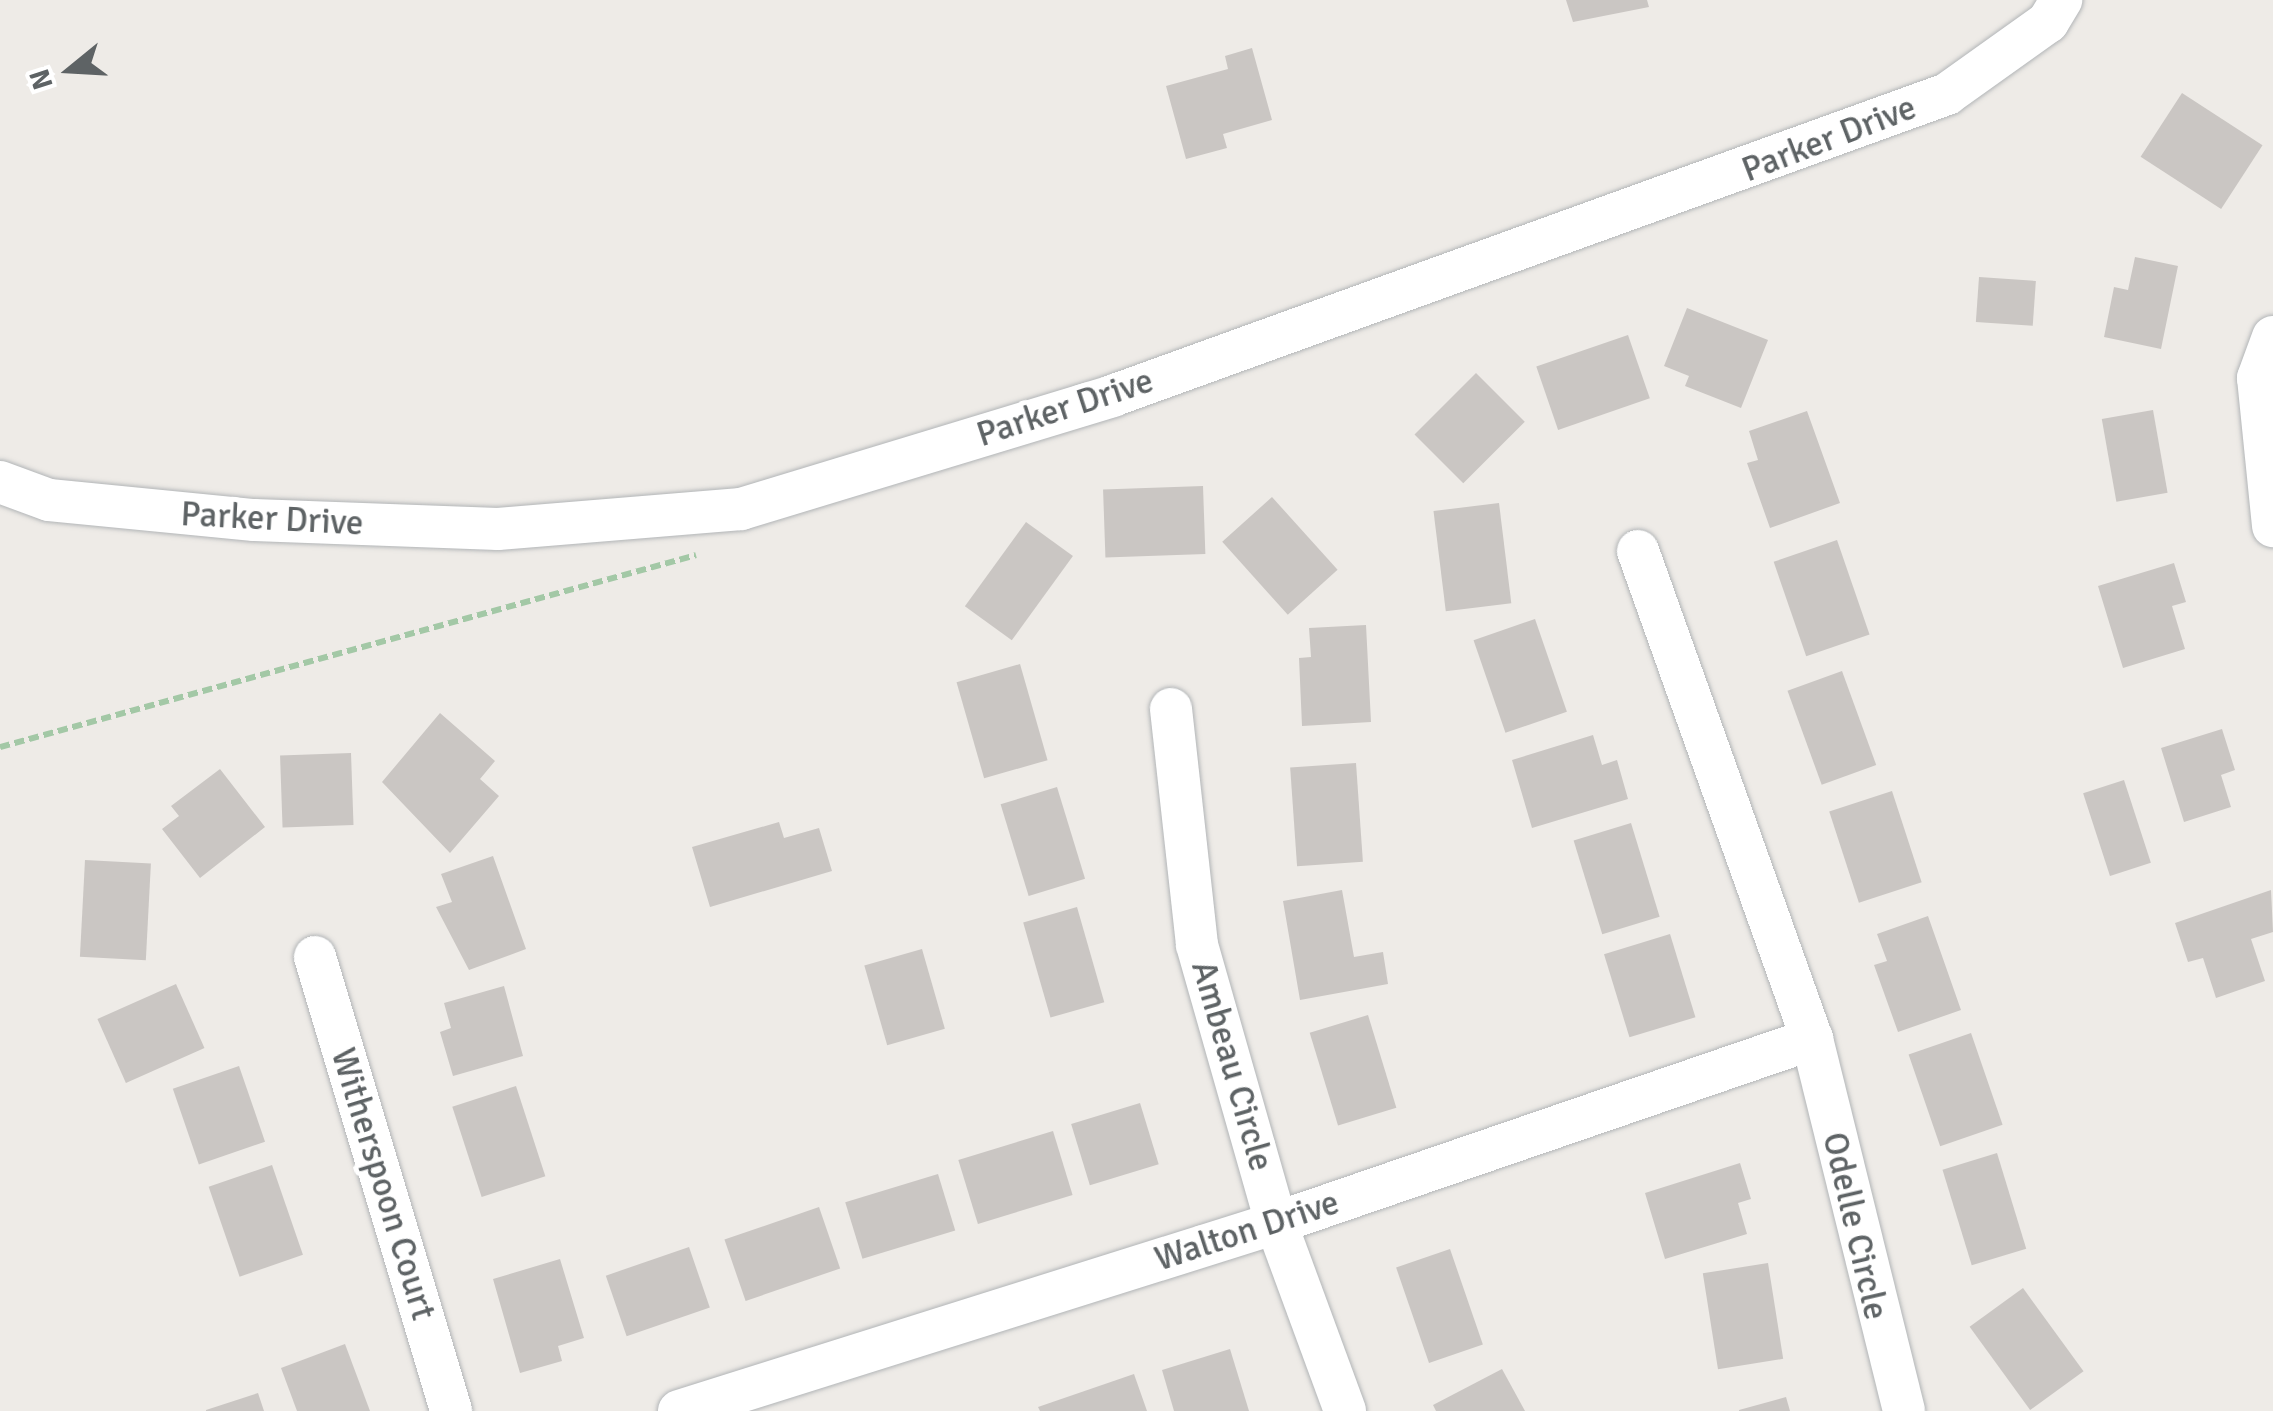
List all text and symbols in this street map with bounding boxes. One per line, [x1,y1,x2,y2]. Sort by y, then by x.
north arrow [20,20,120,120]
text: N [22,65,61,94]
street label: Parker Drive [1736,87,1922,191]
street label: Parker Drive [972,360,1158,456]
street label: Parker Drive [180,493,364,545]
street label: Ambeau Circle [1182,956,1282,1176]
street label: Witherspoon Court [322,1043,444,1325]
street label: Odelle Circle [1813,1128,1897,1324]
street label: Walton Drive [1150,1181,1344,1281]

